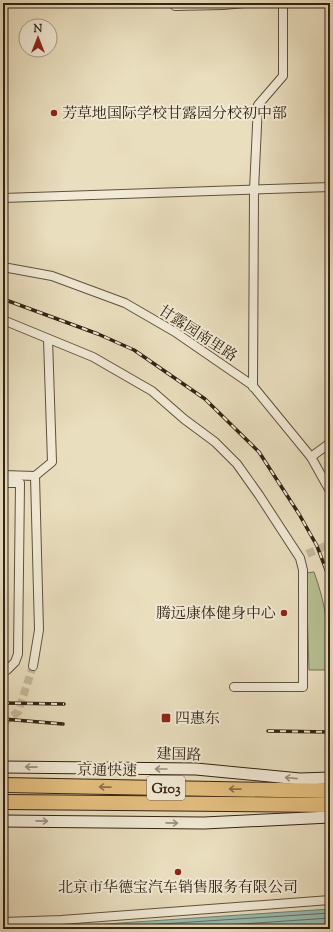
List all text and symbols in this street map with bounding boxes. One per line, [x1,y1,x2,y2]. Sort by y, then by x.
north arrow [18,18,58,58]
text: N [33,21,43,37]
place label: 芳草地国际学校甘露园分校初中部 [62,104,287,125]
marker: 芳草地国际学校甘露园分校初中部 [49,108,59,118]
street label: 甘露园南里路 [154,301,241,368]
place label: 腾远康体健身中心 [156,604,276,625]
marker: 腾远康体健身中心 [279,608,289,618]
place label: 四惠东 [175,709,220,730]
marker: 四惠东 [160,712,172,724]
street label: 建国路 [156,744,202,767]
street label: 京通快速 [77,760,137,783]
one-way arrow [25,763,38,771]
one-way arrow [155,765,168,772]
one-way arrow [285,774,298,782]
road number: G103 [147,776,185,800]
one-way arrow [99,783,112,791]
one-way arrow [229,786,242,793]
one-way arrow [35,817,48,825]
one-way arrow [165,819,178,827]
marker: 北京市华德宝汽车销售服务有限公司 [173,867,183,877]
place label: 北京市华德宝汽车销售服务有限公司 [58,878,298,899]

